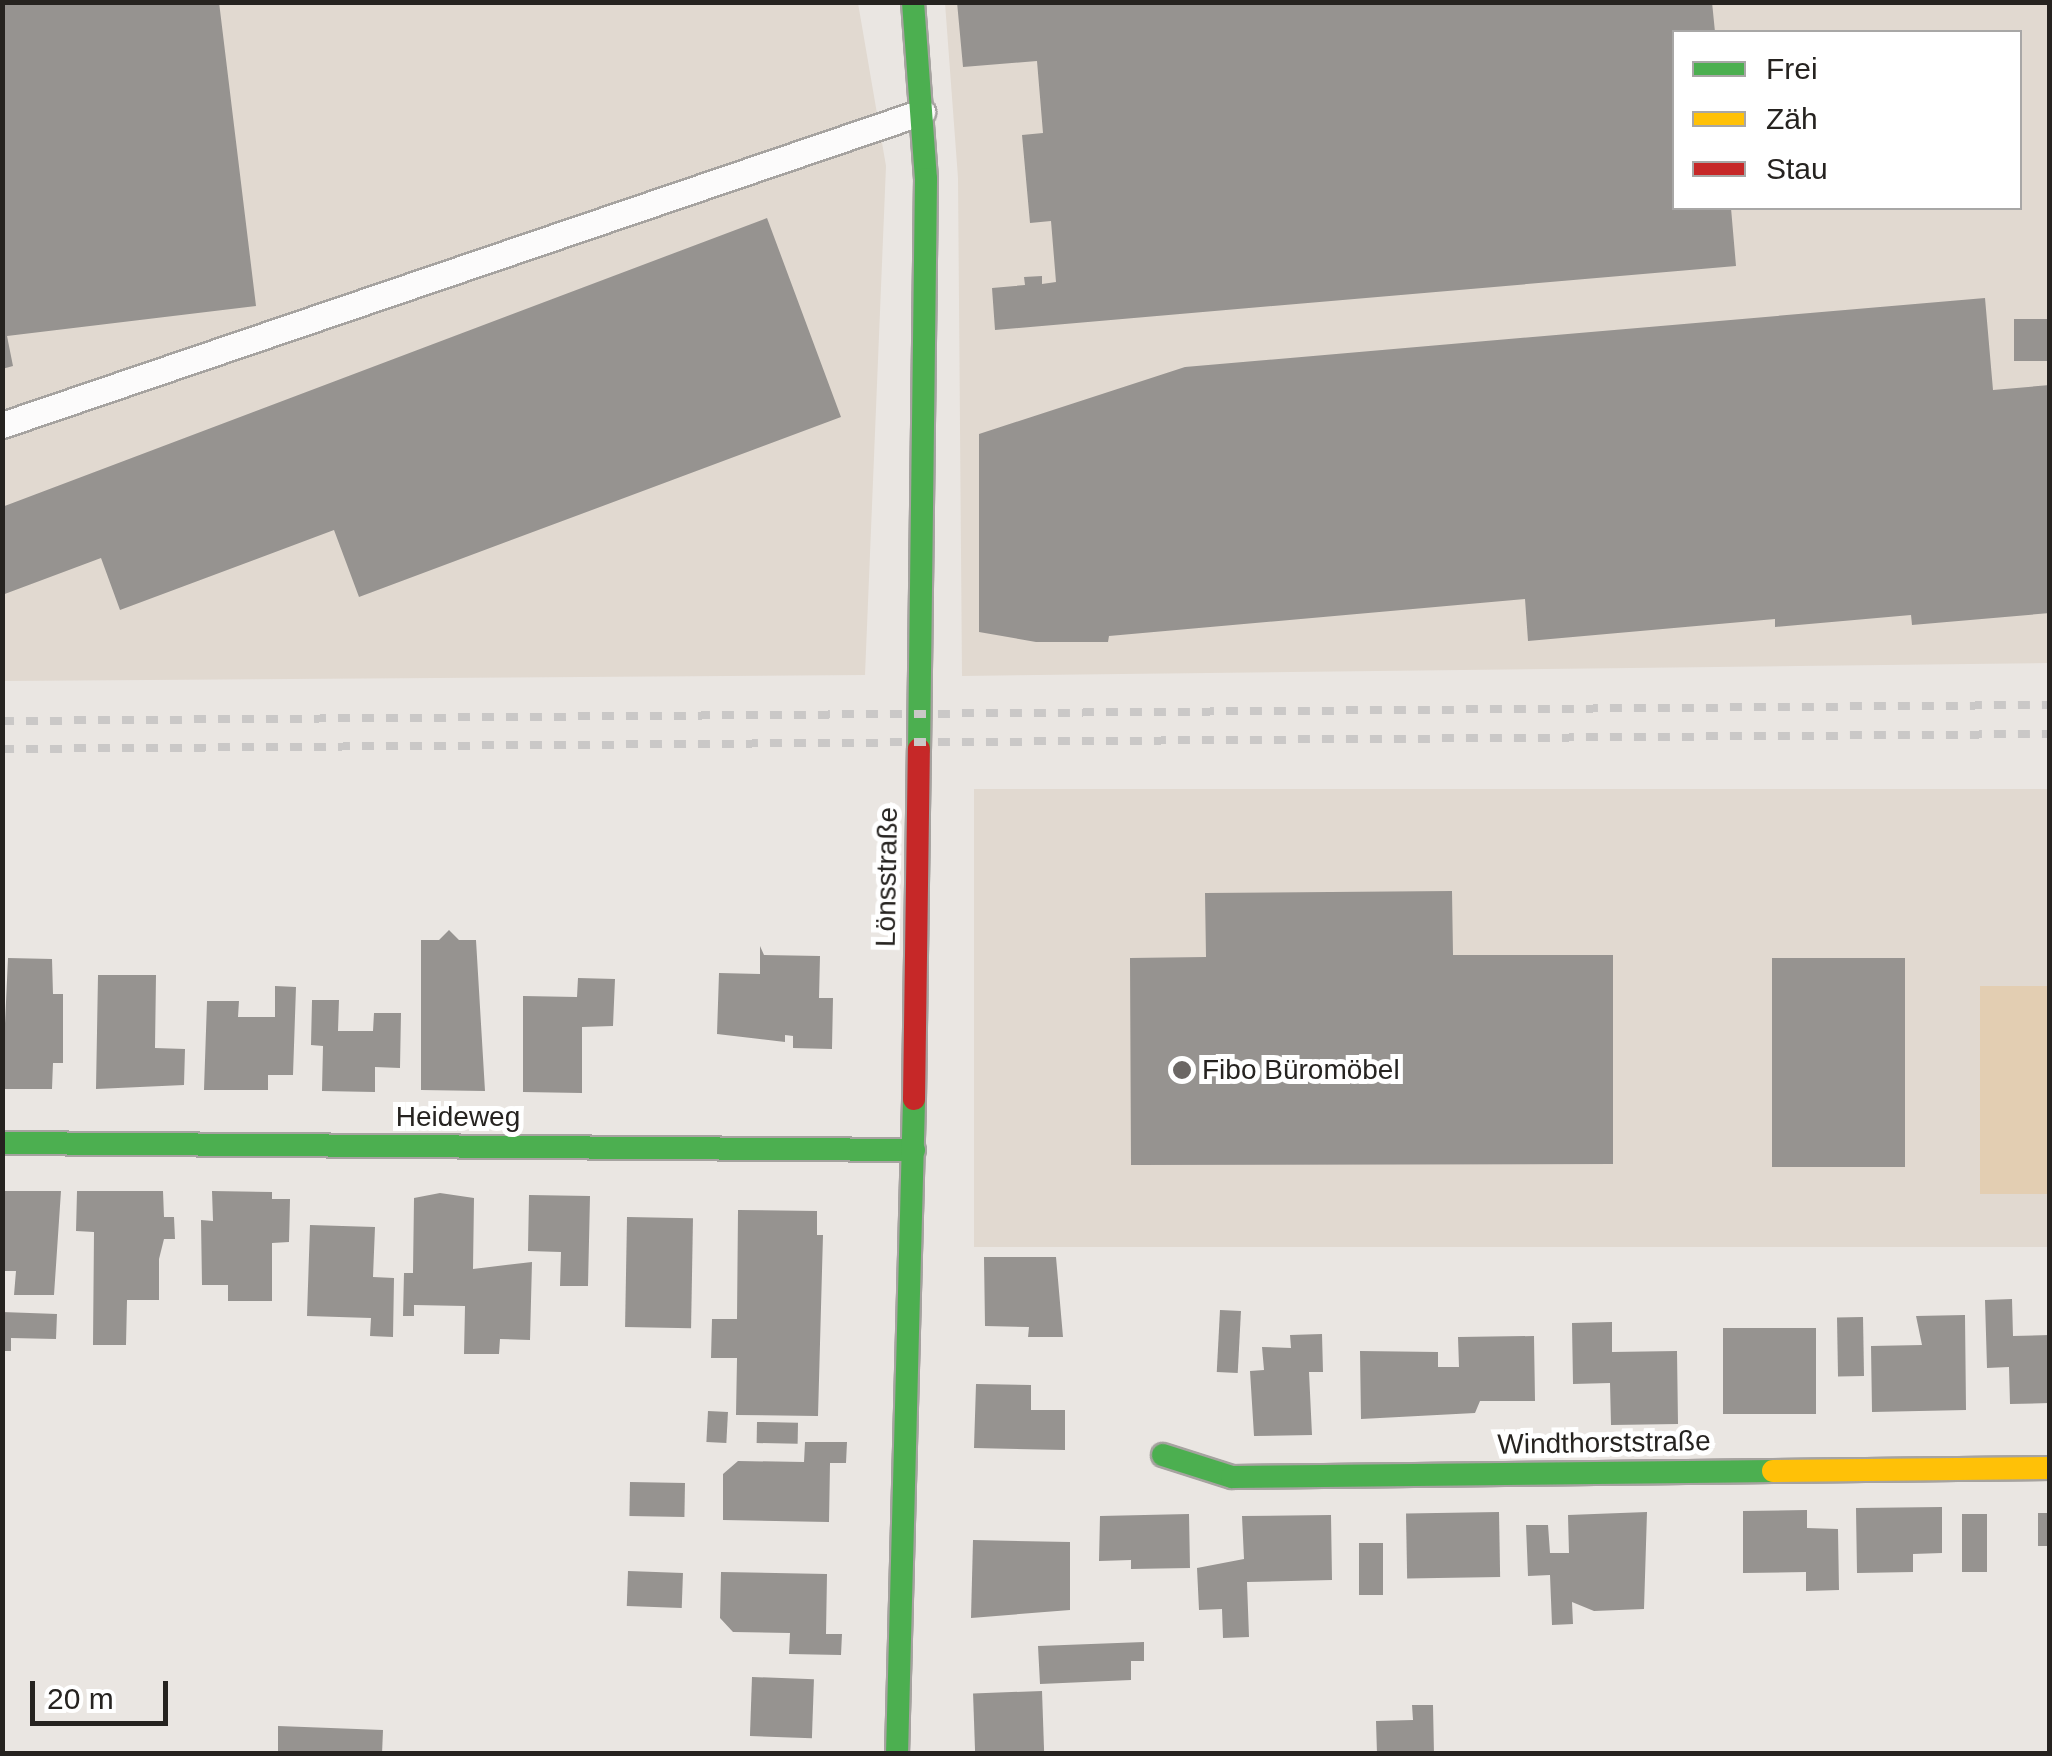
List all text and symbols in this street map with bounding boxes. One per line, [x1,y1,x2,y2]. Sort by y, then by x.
legend [1672,30,2022,210]
text: Frei [1766,52,1818,85]
text: Zäh [1766,102,1818,135]
text: Stau [1766,152,1828,185]
street label: Lönsstraße [869,807,905,947]
place label: Fibo Büromöbel [1202,1053,1400,1087]
marker: Fibo Büromöbel [1171,1059,1193,1081]
street label: Heideweg [396,1100,520,1134]
street label: Windthorststraße [1497,1424,1711,1462]
scale bar [35,1661,172,1723]
text: 20 m [47,1682,114,1715]

